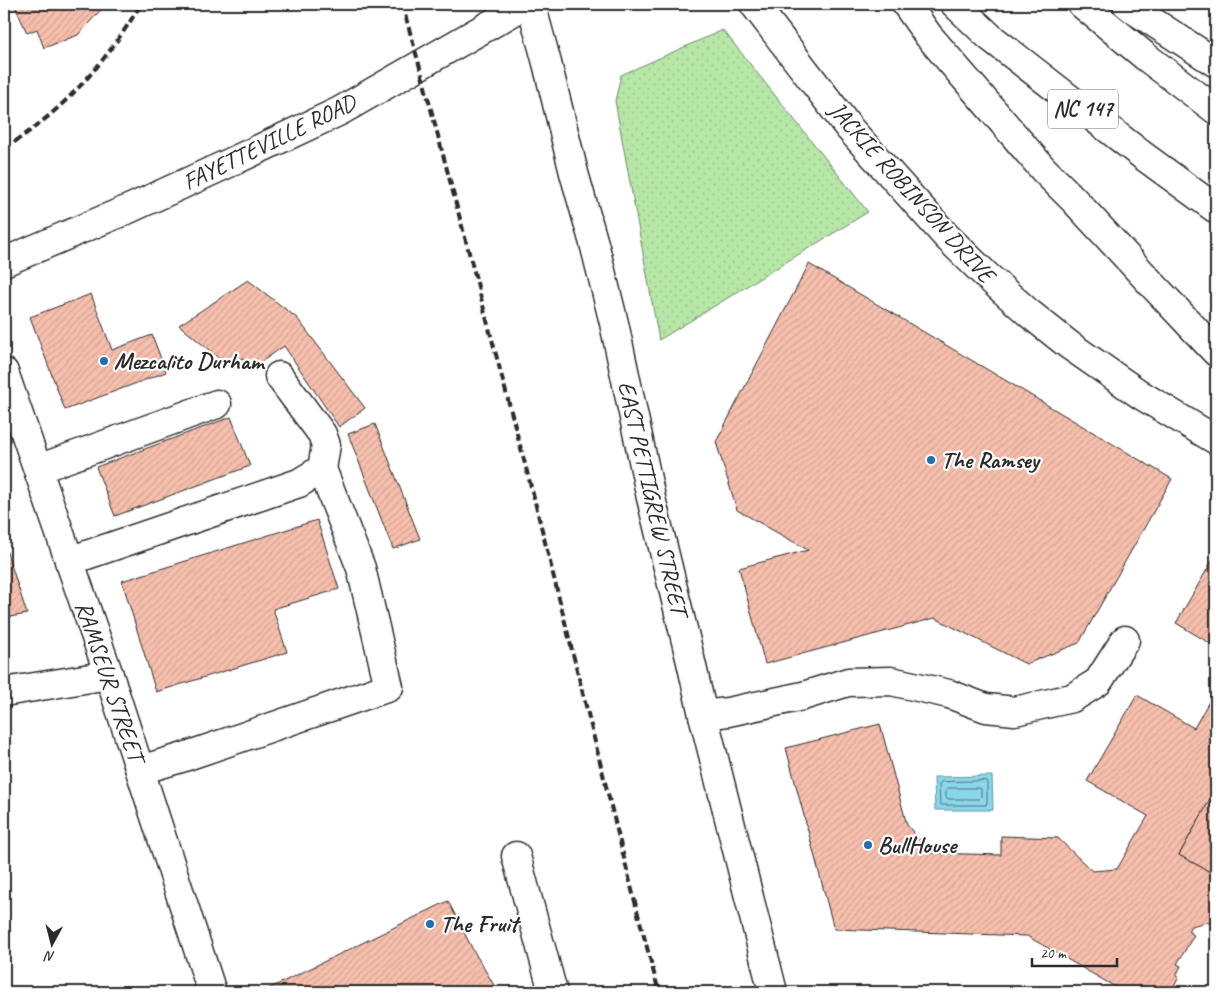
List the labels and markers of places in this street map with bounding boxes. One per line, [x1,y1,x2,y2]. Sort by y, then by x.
place label: Mezcalito Durham [114,346,266,376]
marker: Mezcalito Durham [98,355,110,367]
place label: The Ramsey [941,445,1042,475]
marker: The Ramsey [925,454,937,466]
place label: BullHouse [878,830,958,860]
marker: BullHouse [862,839,874,851]
place label: The Fruit [440,909,522,939]
marker: The Fruit [424,918,436,930]

